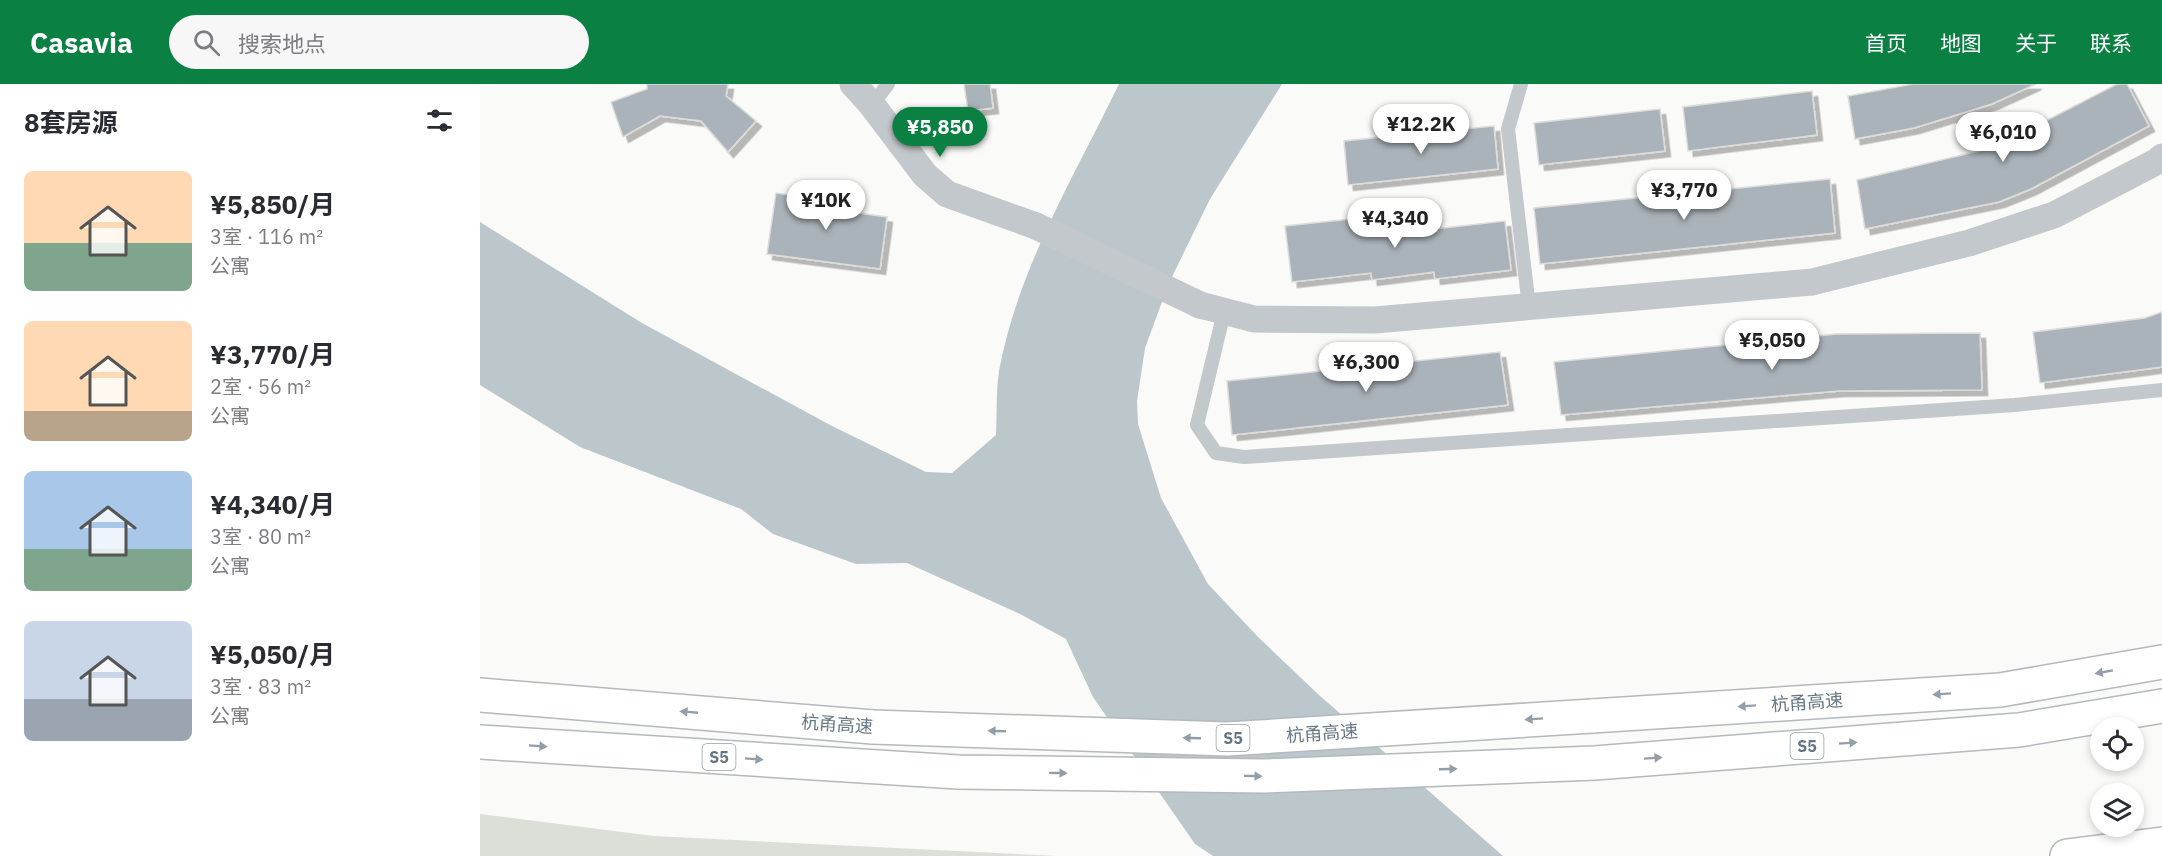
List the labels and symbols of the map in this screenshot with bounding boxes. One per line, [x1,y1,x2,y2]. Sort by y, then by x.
pin: ¥12.2K [1372,104,1470,155]
pin: ¥5,850 [891,107,989,158]
pin: ¥6,010 [1954,112,2052,163]
pin: ¥3,770 [1635,170,1733,221]
pin: ¥10K [790,180,862,231]
pin: ¥4,340 [1346,198,1444,249]
pin: ¥5,050 [1723,320,1821,371]
pin: ¥6,300 [1317,342,1415,393]
one-way arrow [2095,668,2114,677]
street label: 杭甬高速 [1770,688,1844,716]
one-way arrow [1933,689,1952,698]
one-way arrow [1738,701,1757,710]
one-way arrow [680,707,699,717]
street label: 杭甬高速 [800,710,874,738]
one-way arrow [1524,715,1543,724]
street label: 杭甬高速 [1285,719,1359,747]
road number: S5 [1216,725,1250,751]
one-way arrow [988,727,1007,736]
one-way arrow [1183,733,1202,742]
road number: S5 [1790,733,1824,759]
one-way arrow [1838,738,1857,748]
one-way arrow [529,741,548,751]
road number: S5 [702,744,736,770]
one-way arrow [1644,754,1663,763]
one-way arrow [744,755,763,764]
one-way arrow [1439,764,1458,773]
one-way arrow [1049,769,1068,778]
one-way arrow [1244,771,1263,781]

